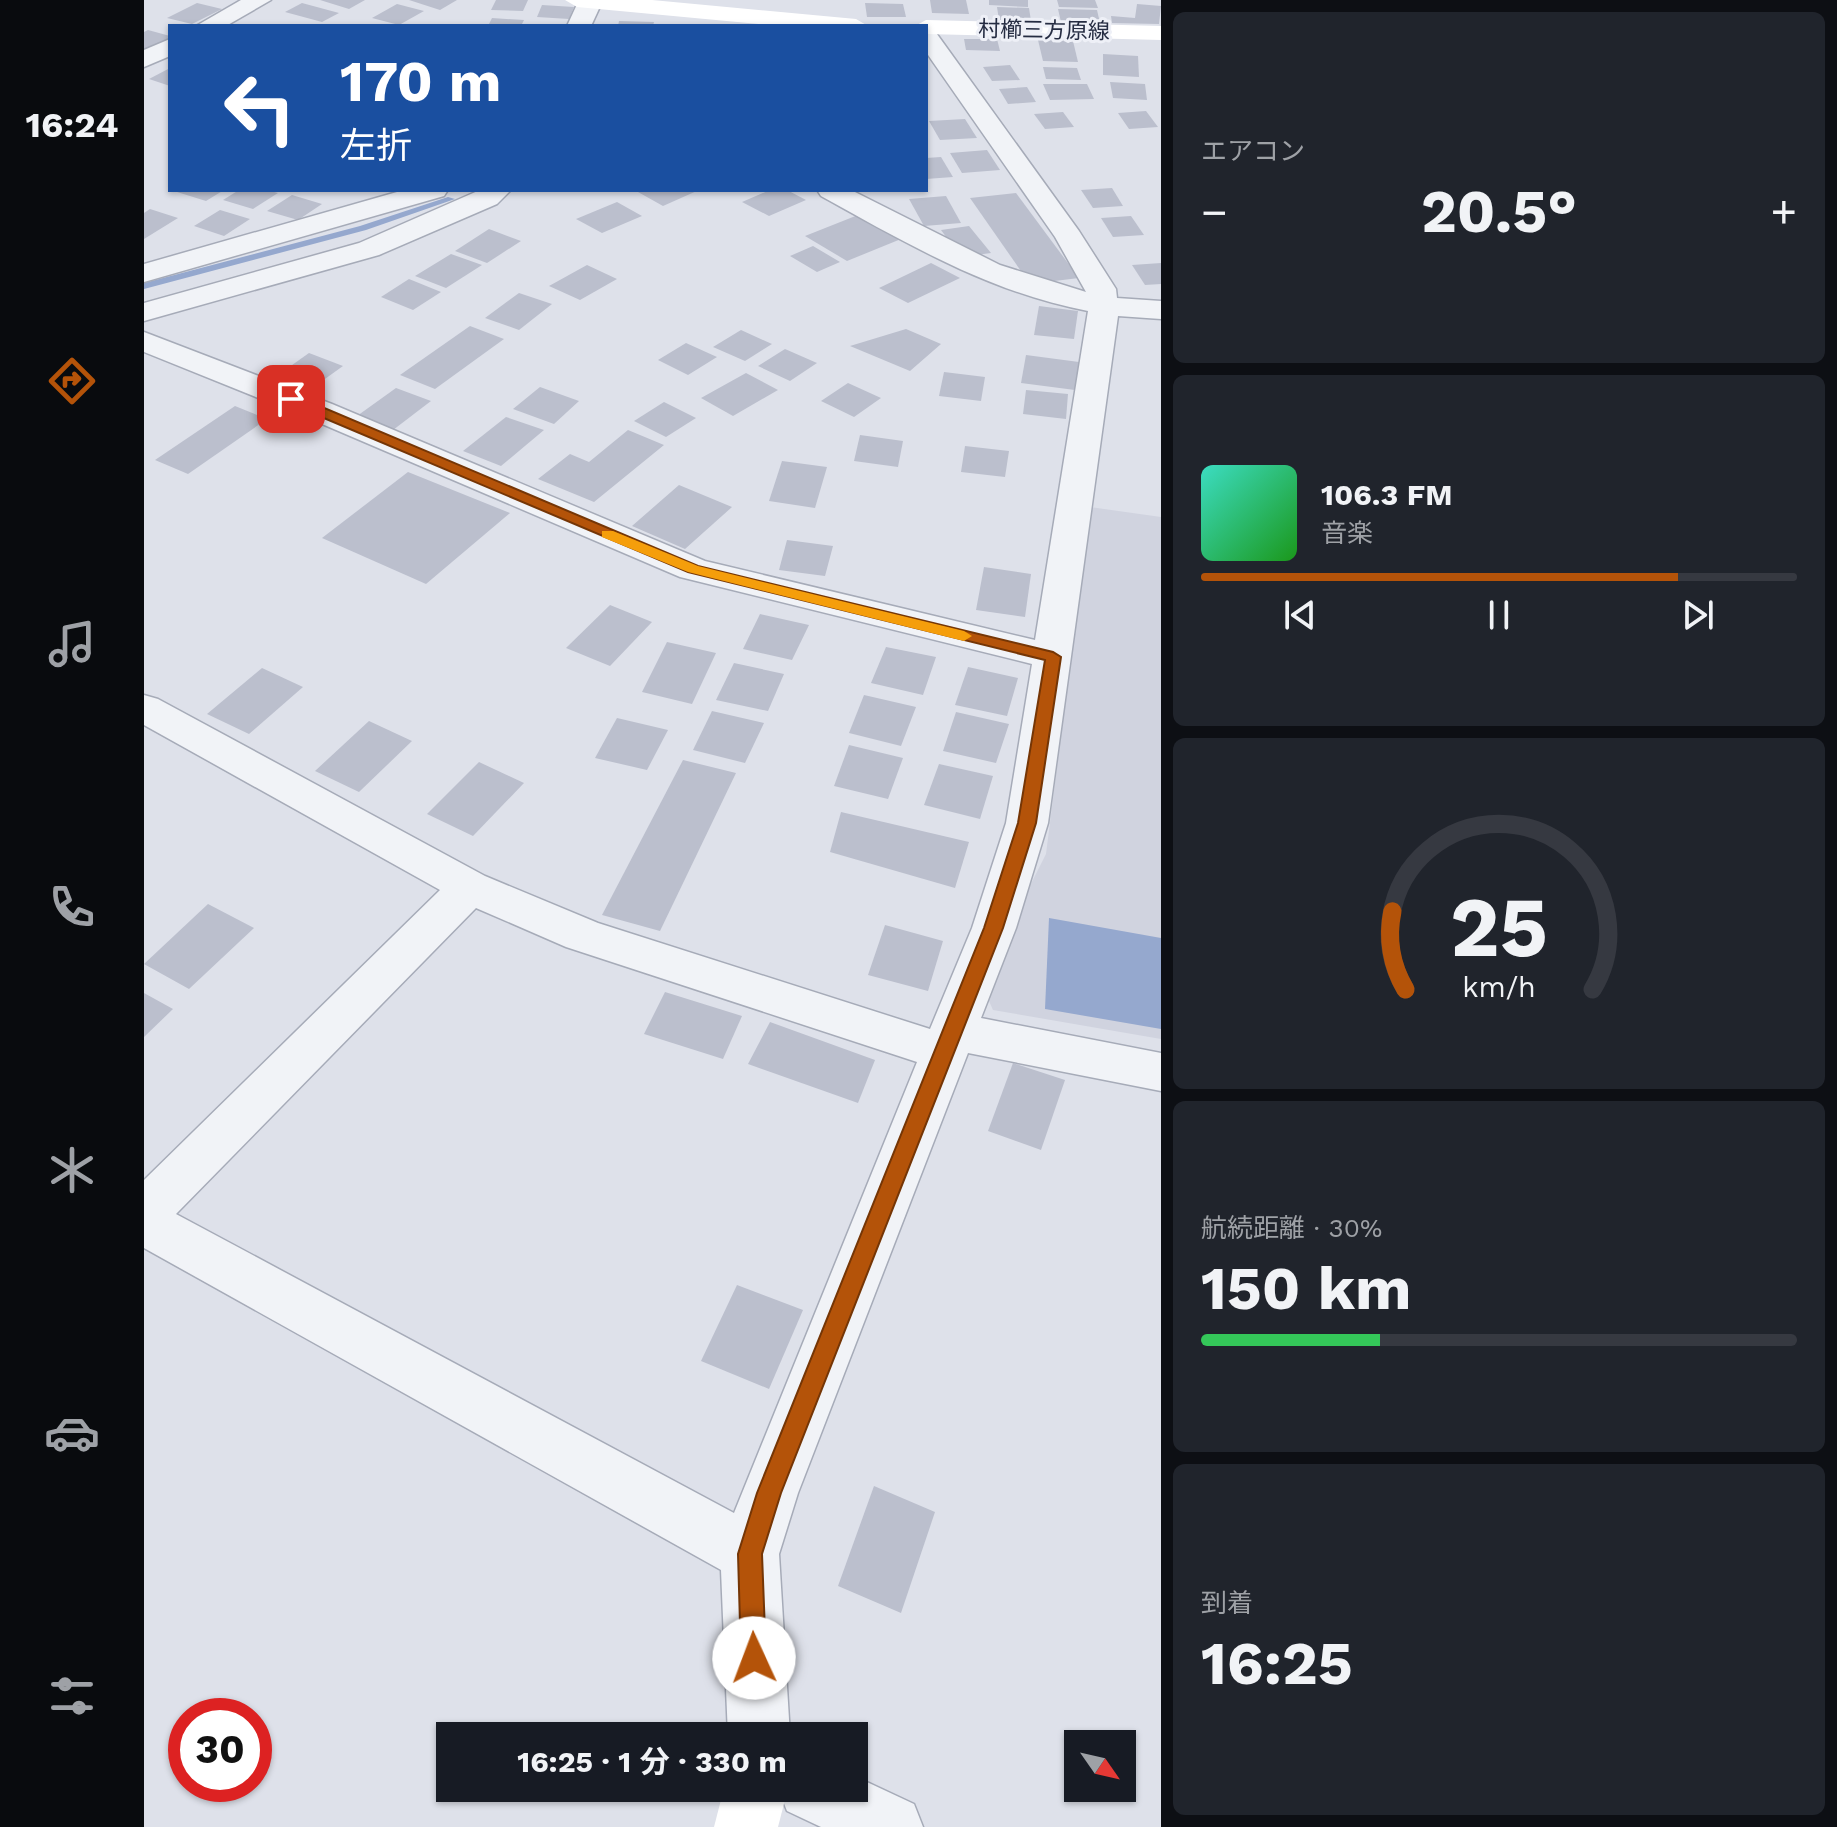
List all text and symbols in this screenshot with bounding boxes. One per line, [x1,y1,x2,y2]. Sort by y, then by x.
street label: 村櫛三方原線 [978,16,1110,44]
text: 170 m [340,49,502,115]
icon: left [208,56,312,160]
text: 16:24 [26,104,118,146]
text: 左折 [340,125,412,167]
text: エアコン [1201,136,1305,166]
text: 20.5° [1421,176,1577,247]
text: − [1201,186,1228,238]
text: + [1770,186,1797,238]
icon: directions [44,353,100,409]
pin [257,365,325,433]
icon: arrive [269,377,313,421]
text: 106.3 FM [1321,477,1452,512]
text: 音楽 [1321,518,1373,548]
icon: previous [1278,593,1322,637]
icon: pause [1477,593,1521,637]
icon: next [1676,593,1720,637]
icon: music [44,616,100,672]
text: 25 [1450,878,1548,975]
icon: phone [44,879,100,935]
text: km/h [1462,970,1536,1004]
icon: climate [44,1142,100,1198]
text: 航続距離 · 30% [1201,1213,1382,1243]
text: 150 km [1201,1253,1411,1324]
icon: car [44,1405,100,1461]
text: 到着 [1201,1588,1253,1618]
position arrow [712,1616,796,1700]
text: 16:25 [1201,1628,1353,1699]
icon: filters [44,1668,100,1724]
speed limit sign: 30 [168,1698,272,1802]
north arrow [1064,1730,1136,1802]
map controls [1064,1730,1136,1802]
text: 16:25 · 1 分 · 330 m [517,1744,787,1779]

